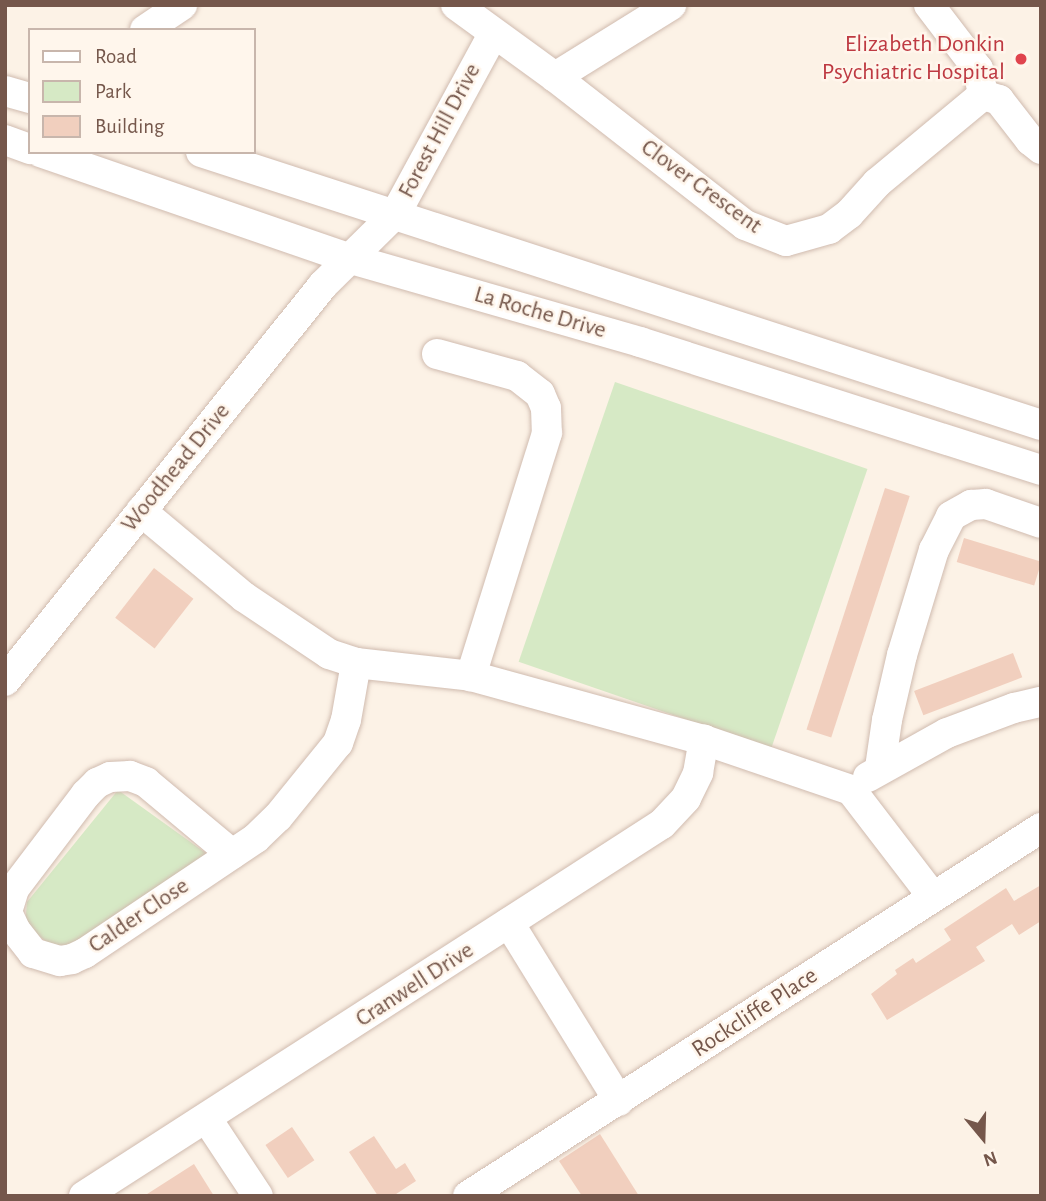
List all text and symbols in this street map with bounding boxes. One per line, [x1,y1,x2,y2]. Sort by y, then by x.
legend [28,28,256,154]
place label: Elizabeth Donkin Psychiatric Hospital [822,31,1005,87]
text: Road [95,46,137,67]
marker: Elizabeth Donkin Psychiatric Hospital [1011,49,1031,69]
street label: Forest Hill Drive [392,59,488,203]
text: Park [95,81,131,102]
text: Building [95,116,164,137]
street label: Clover Crescent [635,133,767,241]
street label: La Roche Drive [471,280,609,346]
street label: Woodhead Drive [115,398,237,538]
street label: Calder Close [83,872,195,960]
street label: Cranwell Drive [351,936,479,1034]
street label: Rockcliffe Place [687,962,823,1064]
north arrow [948,1103,1018,1173]
text: N [981,1147,999,1169]

